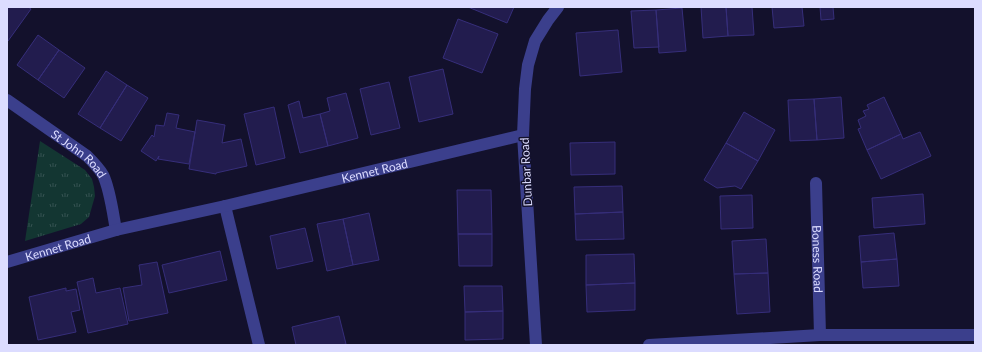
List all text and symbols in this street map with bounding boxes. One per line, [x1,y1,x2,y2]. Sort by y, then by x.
street label: St John Road [49,126,110,180]
street label: Dunbar Road [517,137,535,207]
street label: Kennet Road [340,155,409,185]
street label: Boness Road [810,225,826,293]
street label: Kennet Road [23,230,92,264]

